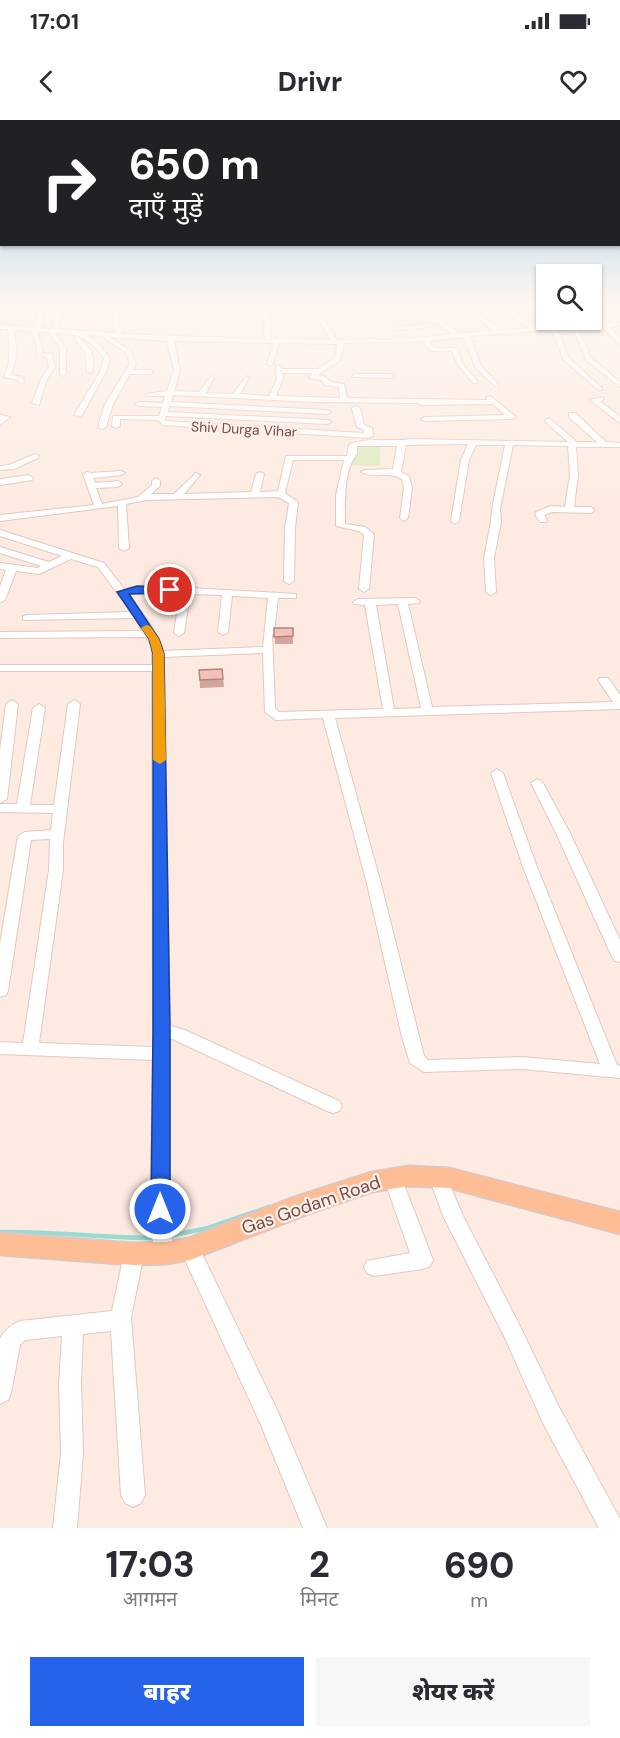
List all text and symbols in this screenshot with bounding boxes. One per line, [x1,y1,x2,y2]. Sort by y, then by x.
text: 17:01 [30,7,79,36]
text: Drivr [278,64,342,99]
icon: back [30,65,63,98]
icon: heart [557,65,590,98]
text: 650 m [129,137,260,192]
icon: right [30,144,108,222]
text: दाएँ मुड़ें [129,190,203,225]
map controls [536,264,602,330]
button: search [536,264,602,330]
street label: Shiv Durga Vihar [191,417,297,441]
pin [144,564,195,615]
icon: arrive [153,573,186,606]
street label: Gas Godam Road [238,1170,384,1240]
position arrow [128,1177,192,1241]
text: 17:03 [106,1541,195,1588]
text: 2 [309,1541,330,1588]
text: 690 [444,1542,514,1589]
text: आगमन [123,1586,177,1612]
text: मिनट [300,1586,339,1612]
text: m [470,1587,488,1613]
button: बाहर [30,1657,304,1726]
button: शेयर करें [316,1657,590,1726]

